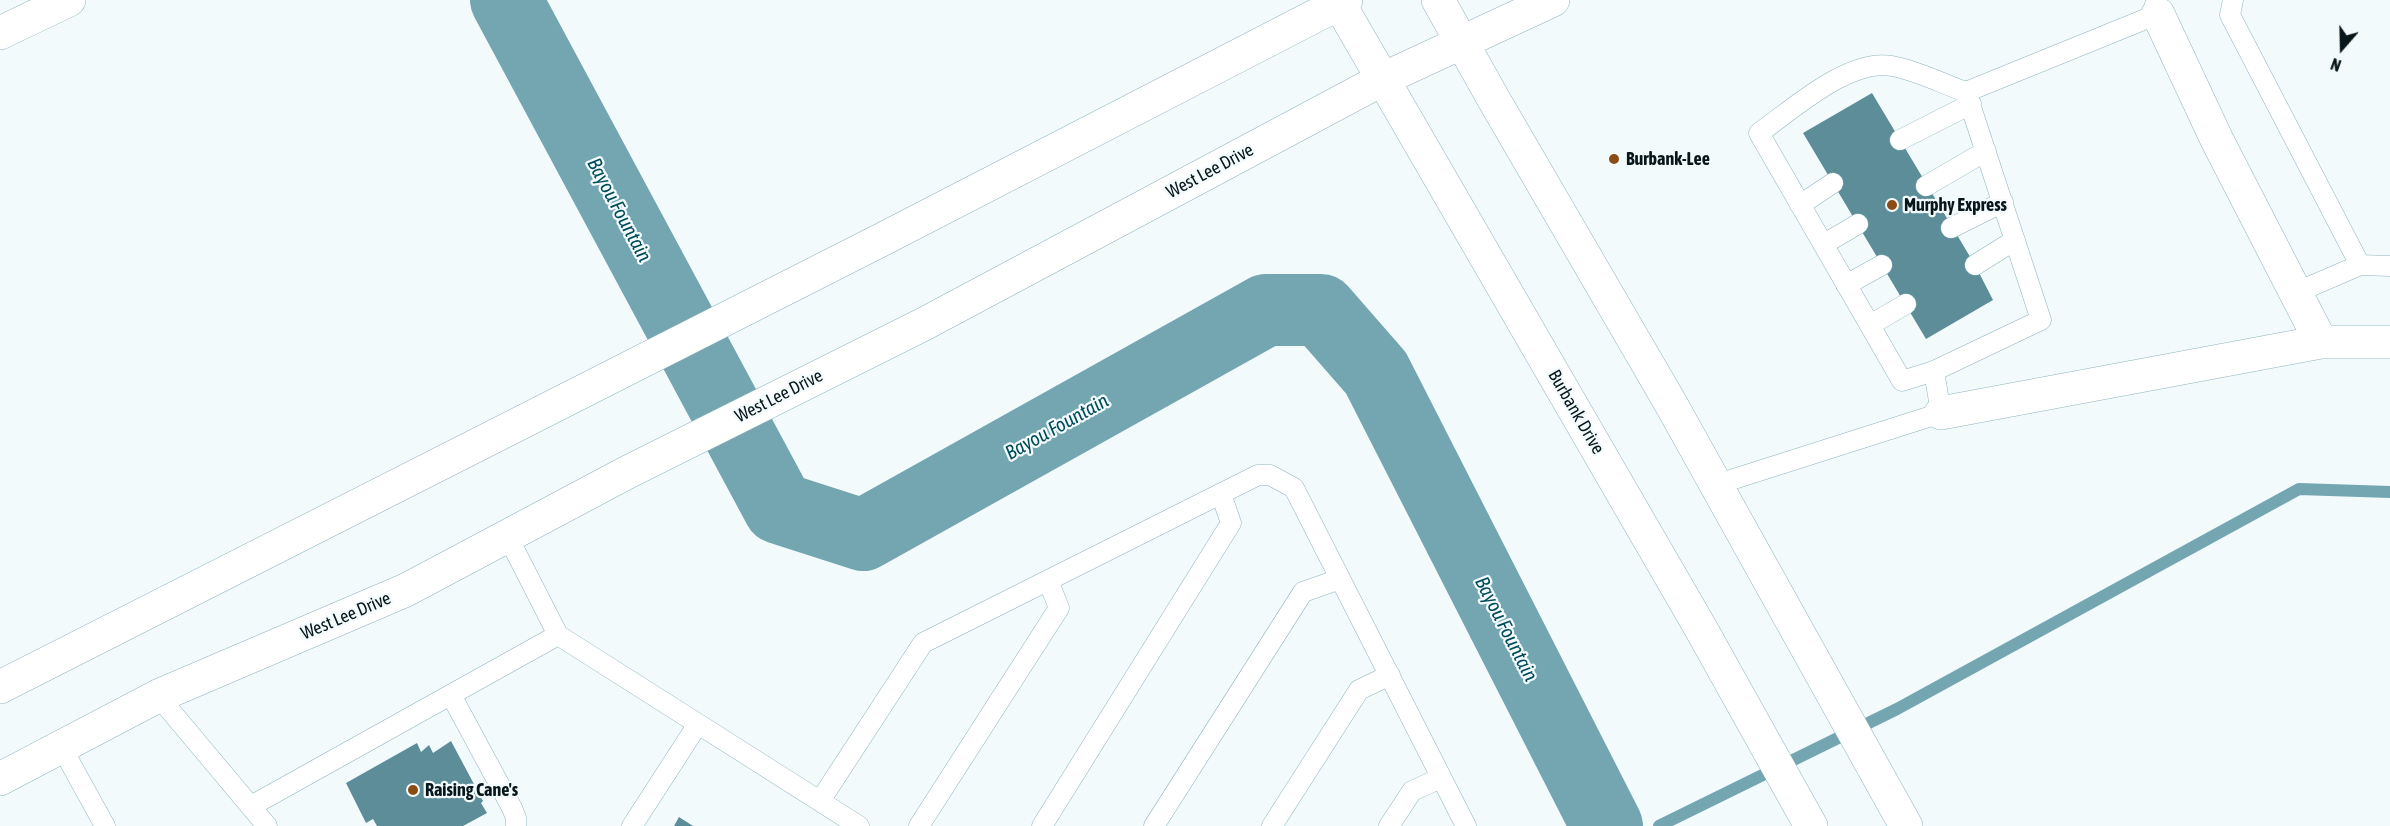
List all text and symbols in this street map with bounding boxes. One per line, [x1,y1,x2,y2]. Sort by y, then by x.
north arrow [2312,18,2372,78]
text: N [2328,55,2343,75]
street label: West Lee Drive [1163,139,1257,203]
place label: Burbank-Lee [1626,148,1710,170]
marker: Burbank-Lee [1607,152,1621,166]
water label: Bayou Fountain [582,154,656,266]
place label: Murphy Express [1904,194,2007,216]
marker: Murphy Express [1885,198,1899,212]
street label: West Lee Drive [732,365,826,427]
street label: Burbank Drive [1543,366,1609,458]
water label: Bayou Fountain [1001,389,1113,465]
water label: Bayou Fountain [1469,573,1543,685]
street label: West Lee Drive [298,587,394,645]
place label: Raising Cane's [425,779,518,801]
marker: Raising Cane's [406,783,420,797]

